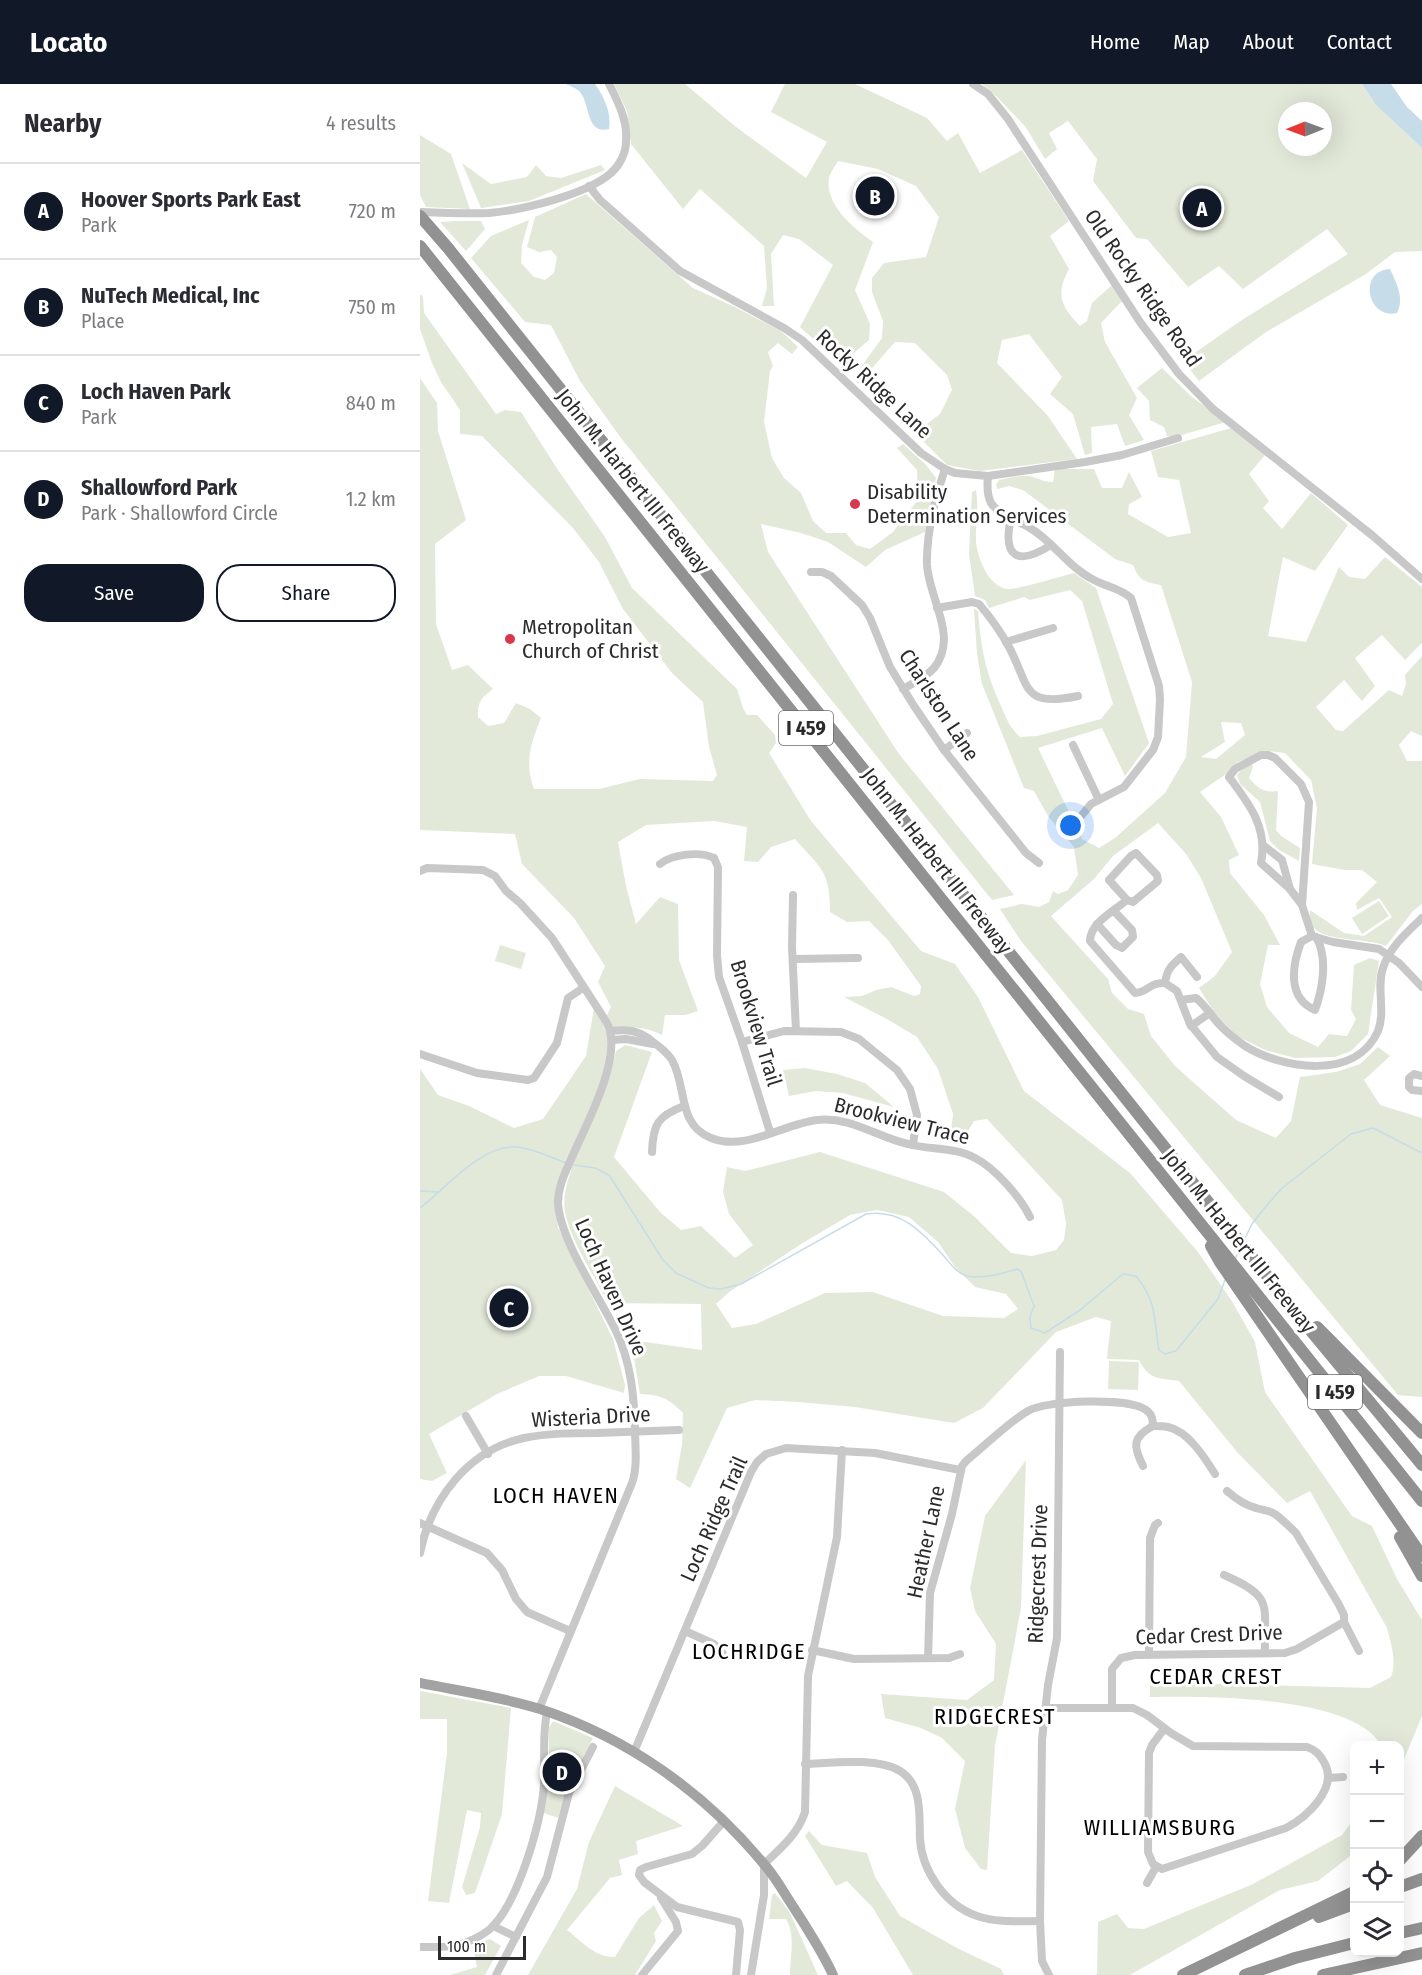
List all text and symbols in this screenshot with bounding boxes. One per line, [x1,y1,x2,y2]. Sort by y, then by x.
text: Locato [30,26,108,59]
text: Home [1090,29,1140,55]
text: Map [1173,29,1210,55]
text: About [1243,29,1294,55]
text: Contact [1327,29,1392,55]
north arrow [1278,102,1332,156]
text: Nearby [24,108,101,139]
text: 4 results [326,111,396,135]
pin: B [856,174,894,218]
text: Hoover Sports Park East [81,186,301,213]
pin: A [1182,186,1222,230]
text: A [38,199,49,223]
text: 720 m [349,199,396,223]
street label: Old Rocky Ridge Road [1079,204,1207,372]
text: Park [81,213,117,237]
text: NuTech Medical, Inc [81,282,260,309]
text: B [38,295,49,319]
text: 750 m [349,295,396,319]
text: Place [81,309,124,333]
street label: Rocky Ridge Lane [811,324,937,444]
text: Loch Haven Park [81,378,231,405]
street label: John M. Harbert III Freeway [551,384,716,579]
text: C [38,391,49,415]
text: 840 m [346,391,396,415]
text: Park [81,405,117,429]
text: Shallowford Park [81,474,237,501]
place label: Disability Determination Services [867,479,1067,529]
text: D [38,487,49,511]
text: 1.2 km [346,487,396,511]
marker: Disability Determination Services [848,497,862,511]
text: Park · Shallowford Circle [81,501,278,525]
button: Save [24,564,204,622]
button: Share [216,564,396,622]
place label: Metropolitan Church of Christ [522,614,659,664]
marker: Metropolitan Church of Christ [503,632,517,646]
street label: Charlston Lane [893,644,985,766]
road number: I 459 [779,711,833,745]
street label: John M. Harbert III Freeway [856,763,1018,960]
your location [1056,811,1085,840]
street label: Brookview Trail [724,957,788,1090]
street label: Brookview Trace [831,1092,973,1150]
street label: John M. Harbert III Freeway [1157,1144,1322,1339]
street label: Loch Haven Drive [569,1214,653,1360]
pin: C [490,1286,529,1330]
road number: I 459 [1308,1375,1362,1409]
street label: Wisteria Drive [531,1401,651,1433]
street label: Loch Ridge Trail [675,1452,753,1586]
district label: LOCH HAVEN [493,1482,619,1509]
street label: Heather Lane [901,1483,951,1601]
street label: Ridgecrest Drive [1023,1504,1053,1644]
street label: Cedar Crest Drive [1135,1619,1283,1651]
district label: LOCHRIDGE [692,1638,806,1665]
district label: CEDAR CREST [1149,1663,1283,1690]
district label: RIDGECREST [934,1703,1056,1730]
map controls [1350,1741,1404,1957]
button: + [1350,1741,1404,1795]
pin: D [542,1750,582,1794]
button: − [1350,1795,1404,1849]
district label: WILLIAMSBURG [1084,1814,1236,1841]
button: locate [1350,1849,1404,1903]
button: layers [1350,1903,1404,1957]
scale bar [438,1933,526,1960]
text: 100 m [447,1937,486,1956]

